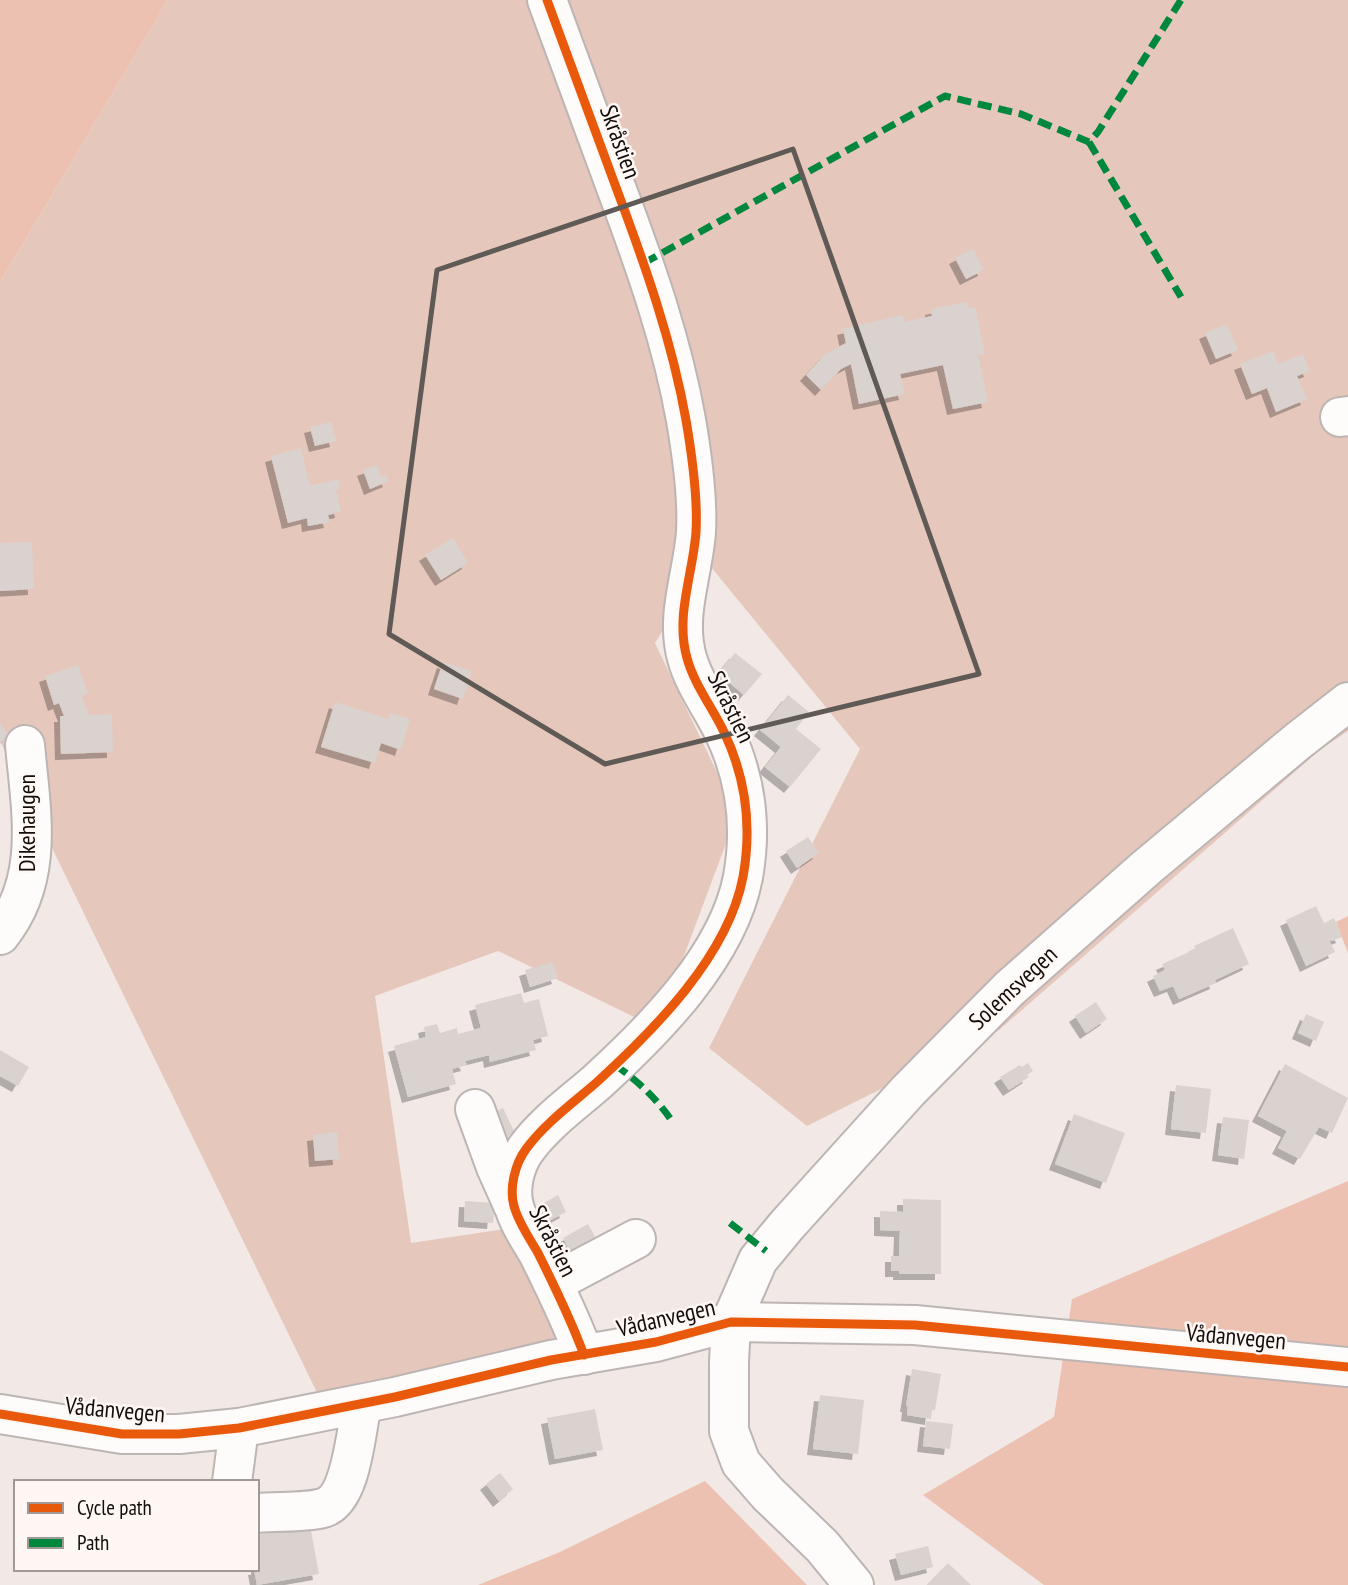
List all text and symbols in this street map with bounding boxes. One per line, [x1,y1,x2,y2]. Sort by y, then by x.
street label: Skråstien [593,101,648,183]
street label: Skråstien [701,666,762,748]
street label: Dikehaugen [11,774,42,872]
street label: Solemsvegen [962,939,1063,1036]
street label: Skråstien [522,1200,585,1282]
street label: Vådanvegen [613,1291,718,1344]
street label: Vådanvegen [1184,1317,1287,1356]
street label: Vådanvegen [63,1390,166,1429]
legend [14,1480,259,1571]
text: Cycle path [77,1494,152,1521]
text: Path [77,1529,109,1556]

